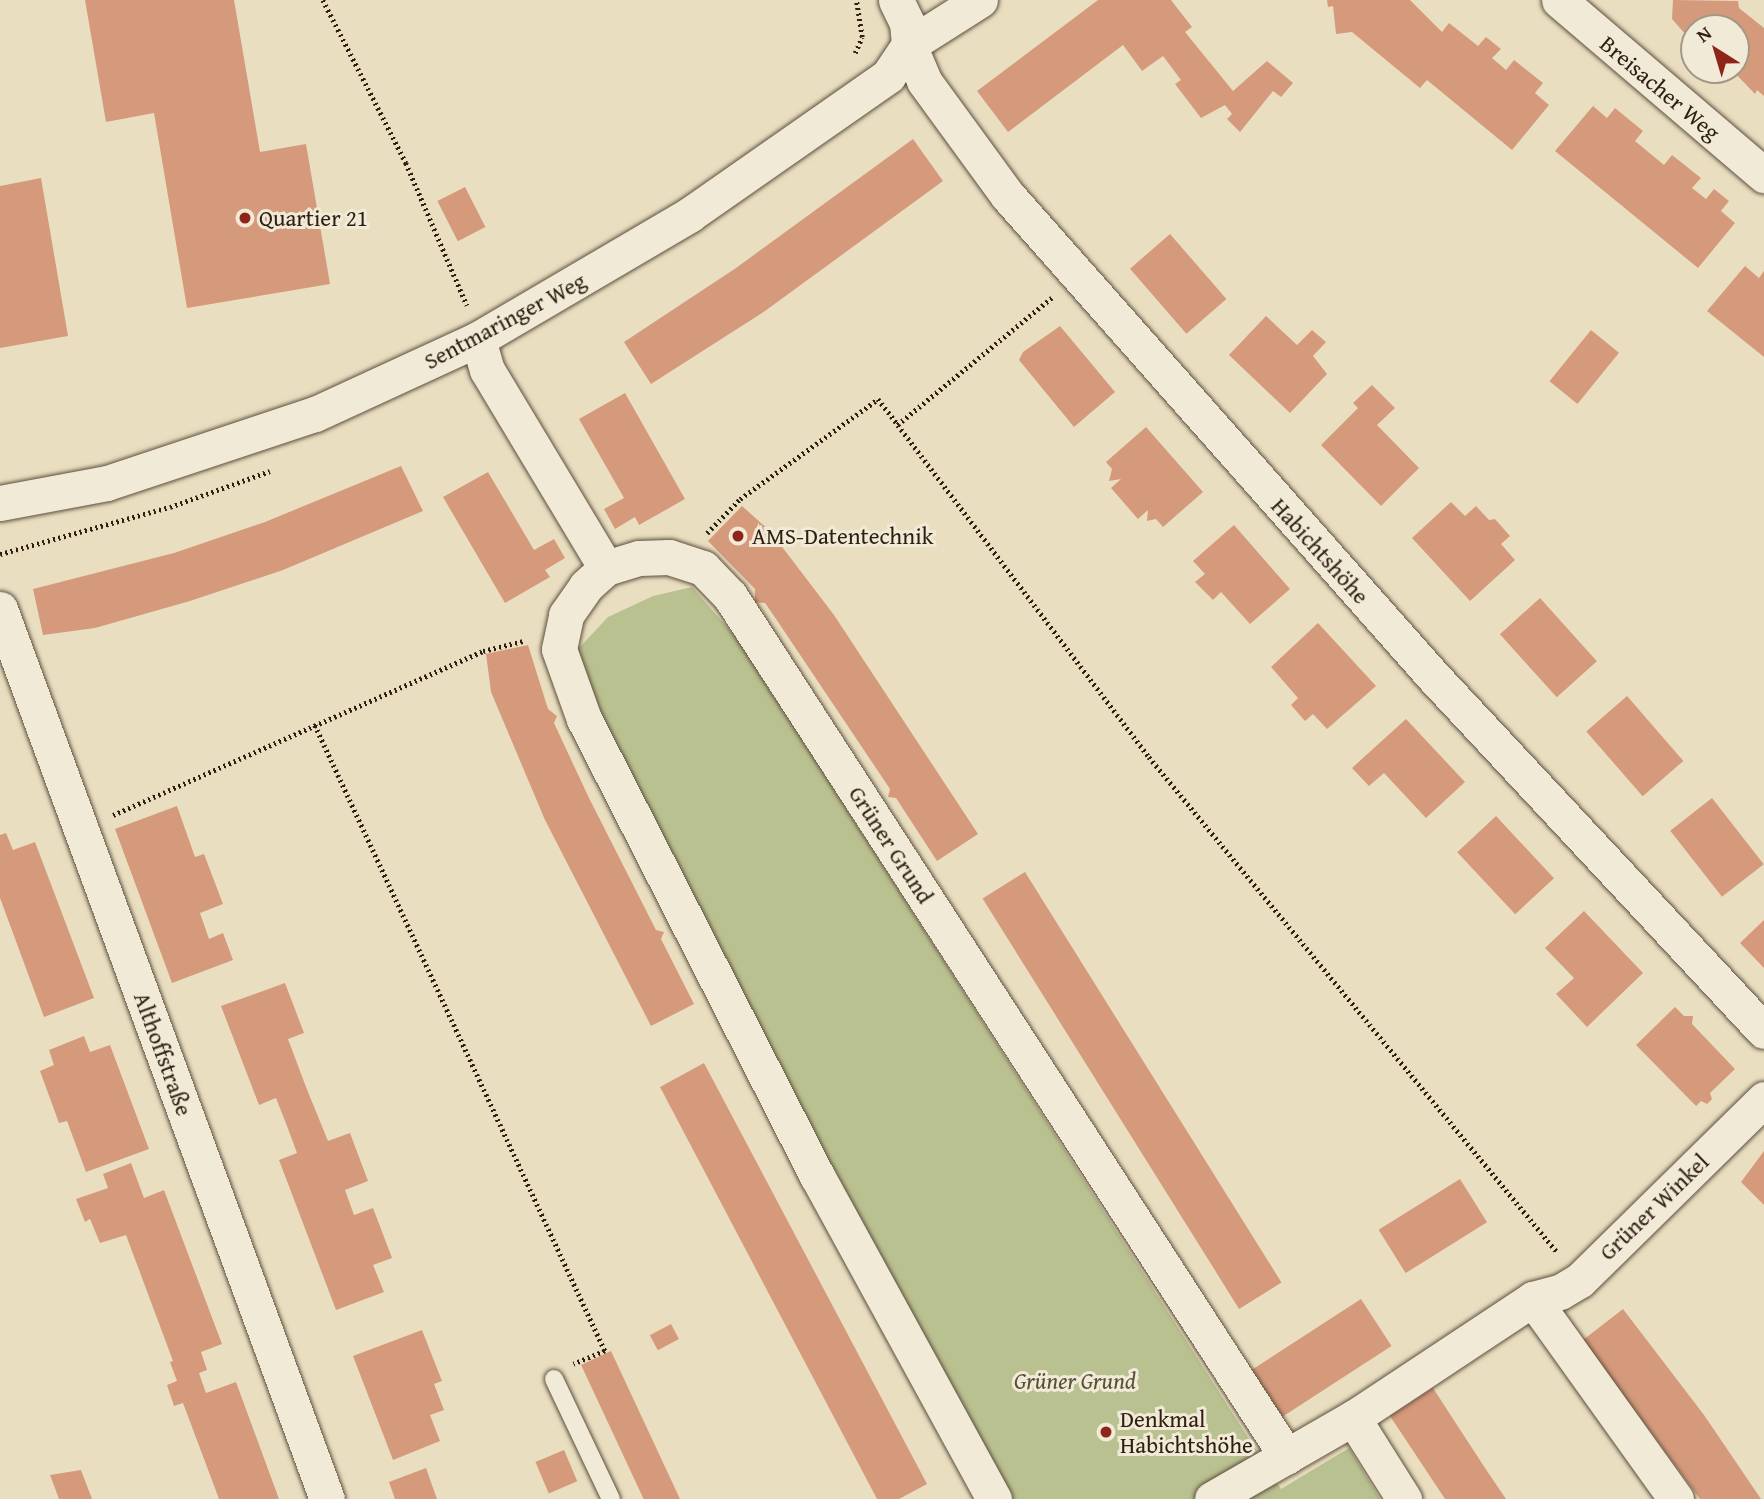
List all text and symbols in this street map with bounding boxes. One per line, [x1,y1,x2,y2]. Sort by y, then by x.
north arrow [1680,14,1750,84]
text: N [1690,19,1717,49]
street label: Breisacher Weg [1594,30,1726,146]
place label: Quartier 21 [259,204,368,232]
marker: Quartier 21 [237,210,253,226]
street label: Sentmaringer Weg [419,267,591,375]
street label: Habichtshöhe [1265,492,1375,610]
place label: AMS-Datentechnik [752,522,933,550]
marker: AMS-Datentechnik [730,528,746,544]
street label: Grüner Grund [843,781,939,909]
street label: Althoffstraße [128,988,198,1120]
street label: Grüner Winkel [1594,1148,1714,1266]
park label: Grüner Grund [1014,1367,1136,1395]
place label: Denkmal Habichtshöhe [1120,1405,1253,1459]
marker: Denkmal Habichtshöhe [1098,1424,1114,1440]

